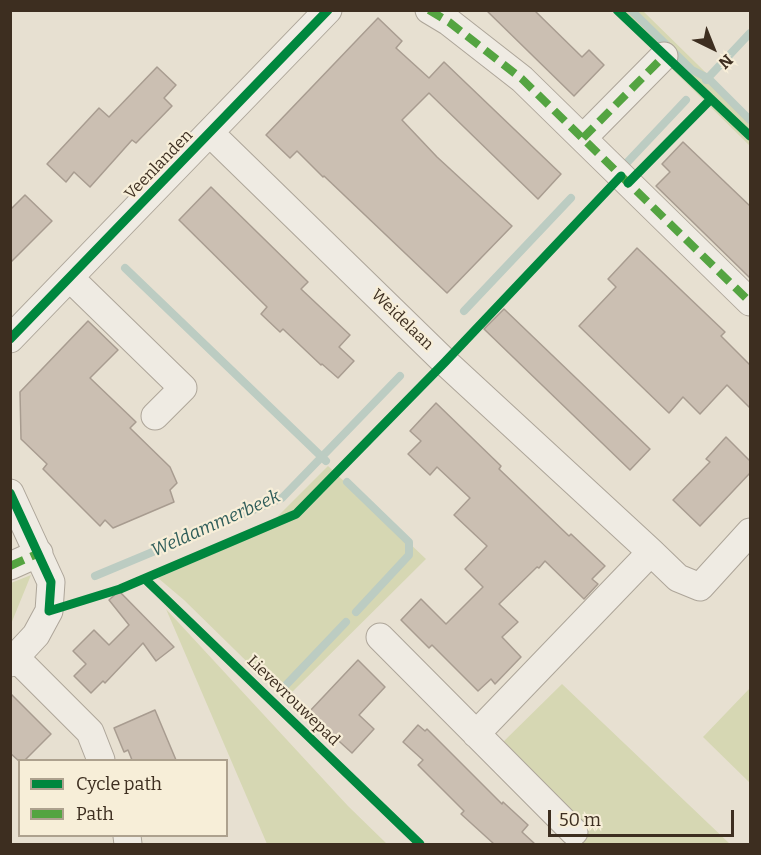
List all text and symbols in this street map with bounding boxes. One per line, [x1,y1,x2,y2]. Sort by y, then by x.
north arrow [683,18,743,78]
text: N [715,50,737,73]
street label: Veenlanden [121,126,197,204]
street label: Weidelaan [367,286,437,354]
water label: Weldammerbeek [148,486,284,562]
street label: Lievevrouwepad [243,652,343,750]
legend [18,759,228,837]
text: Cycle path [76,773,162,795]
scale bar [551,798,737,836]
text: Path [76,803,114,825]
text: 50 m [559,809,601,831]

